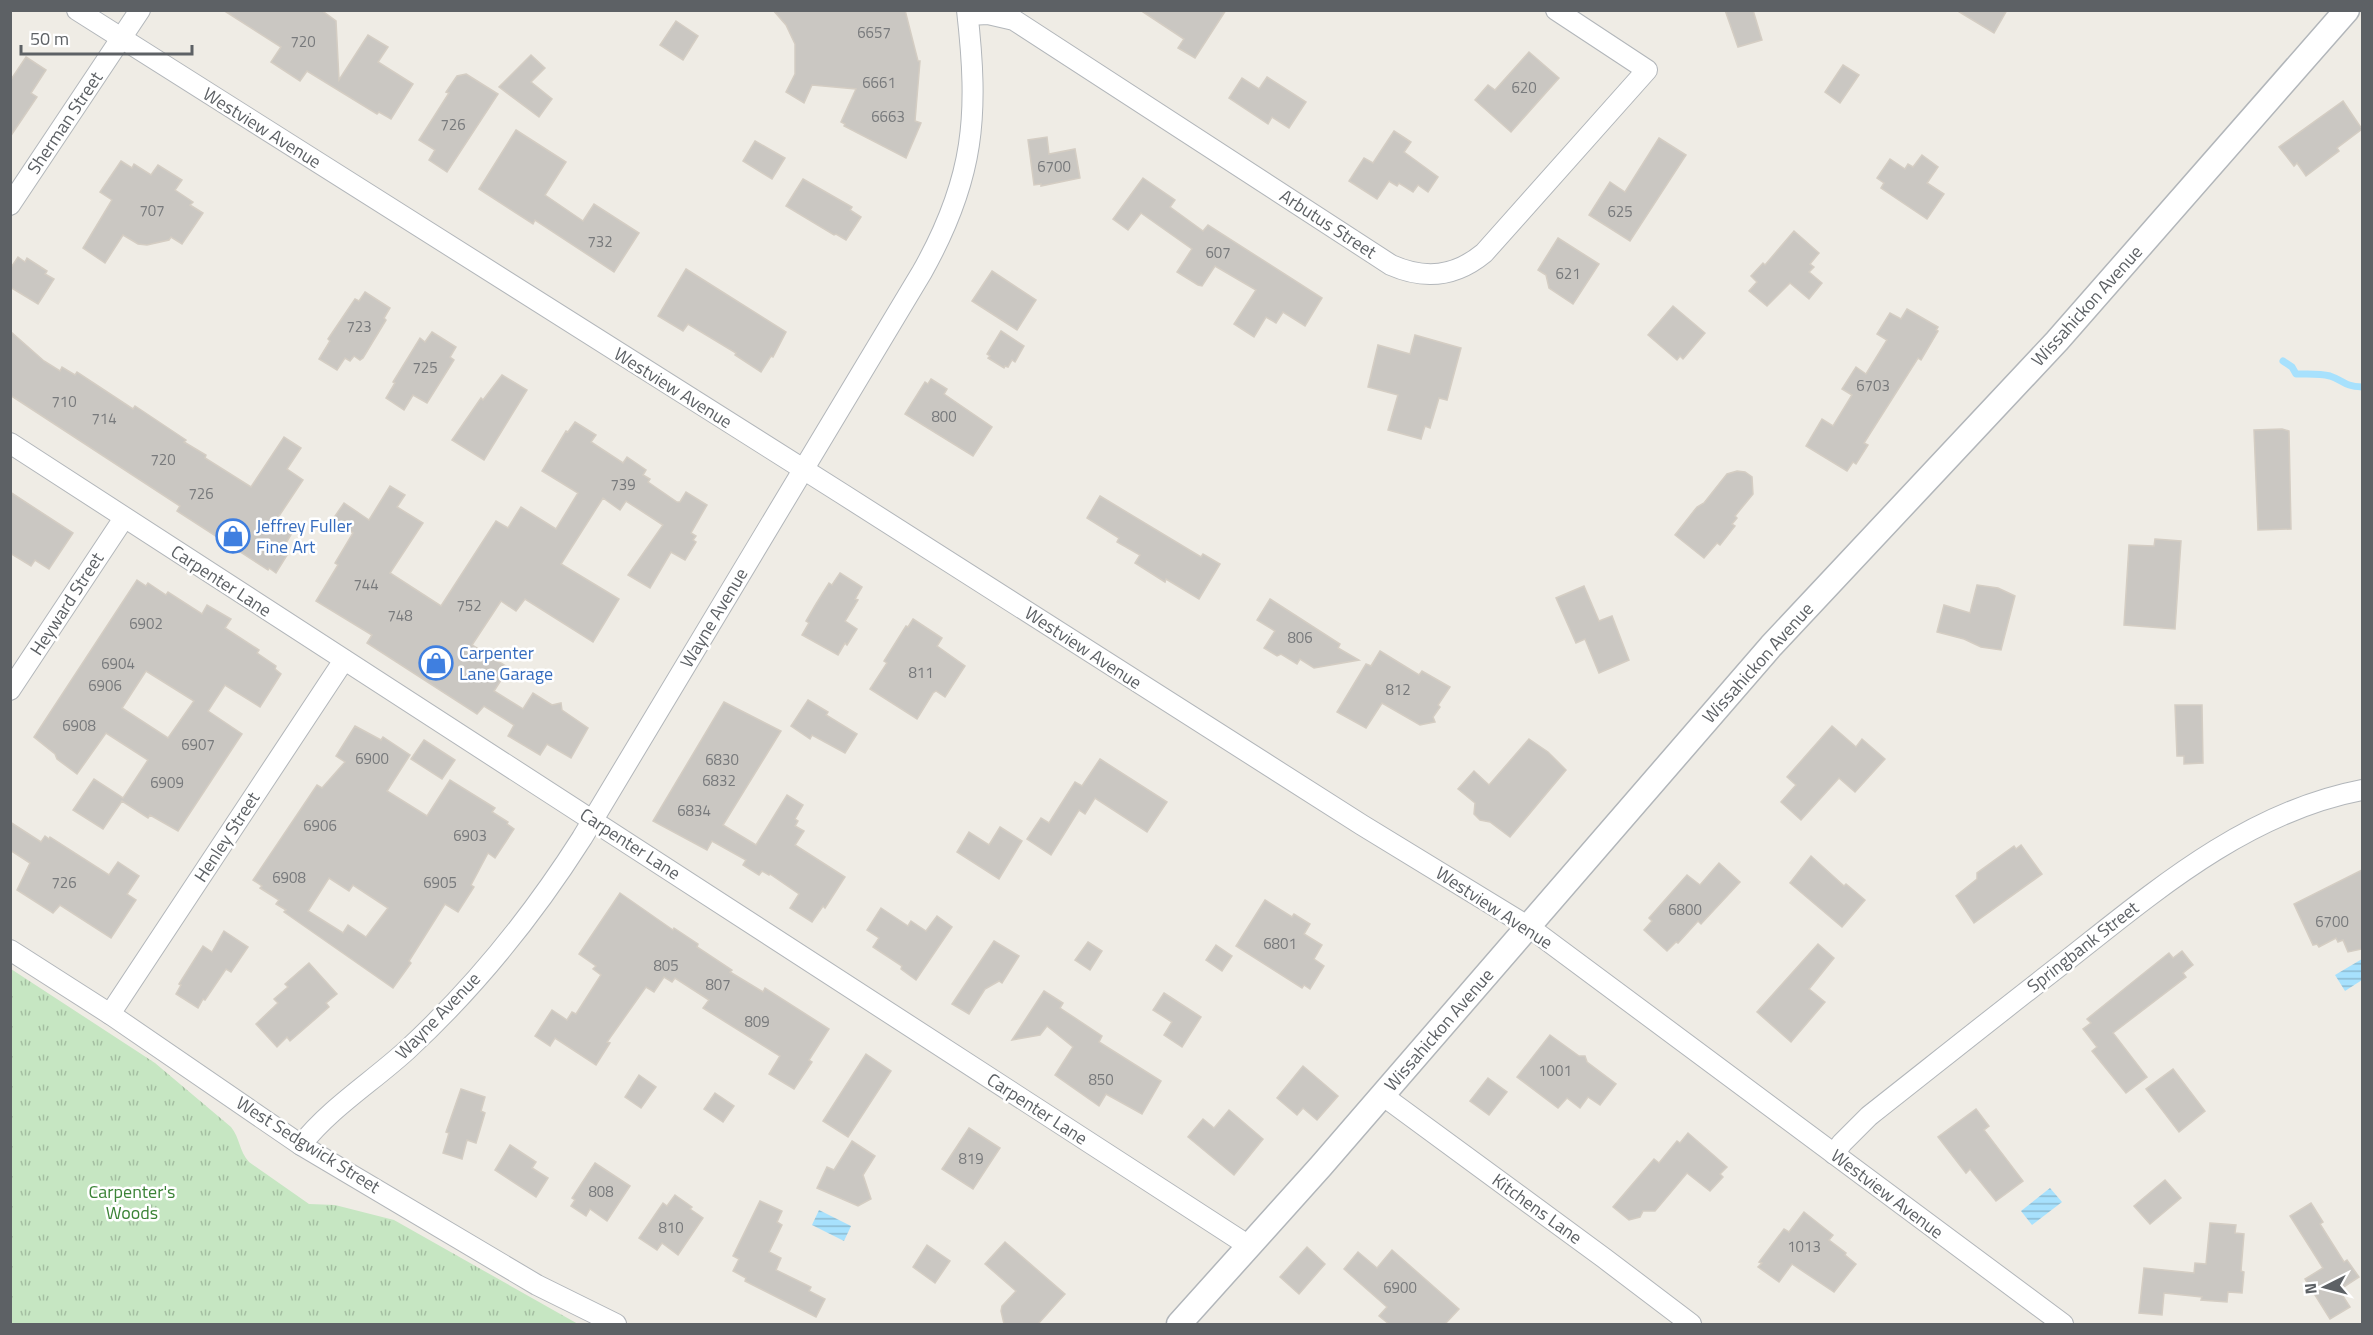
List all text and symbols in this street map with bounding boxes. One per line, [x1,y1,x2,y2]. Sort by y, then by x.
scale bar [21,18,192,56]
house number: 6657 [857,21,891,44]
text: 50 m [30,25,69,52]
house number: 720 [290,30,316,53]
street label: Sherman Street [20,65,109,180]
house number: 6661 [862,71,896,94]
house number: 620 [1511,76,1537,99]
street label: Westview Avenue [198,80,327,175]
house number: 6663 [871,105,905,128]
house number: 726 [440,113,466,136]
house number: 6700 [1037,155,1071,178]
street label: Arbutus Street [1275,182,1383,265]
house number: 707 [139,199,165,222]
house number: 625 [1607,200,1633,223]
house number: 732 [587,230,613,253]
street label: Wissahickon Avenue [2025,239,2148,372]
house number: 607 [1205,241,1231,264]
house number: 621 [1555,262,1581,285]
house number: 723 [346,315,372,338]
street label: Westview Avenue [609,340,738,435]
house number: 725 [412,356,438,379]
house number: 6703 [1856,374,1890,397]
house number: 710 [51,390,77,413]
house number: 800 [931,405,957,428]
house number: 714 [91,407,117,430]
house number: 720 [150,448,176,471]
house number: 739 [610,473,636,496]
house number: 726 [188,482,214,505]
place label: Jeffrey Fuller Fine Art [256,512,352,560]
shop icon: Jeffrey Fuller Fine Art [215,518,251,554]
street label: Carpenter Lane [166,538,277,623]
street label: Heyward Street [23,546,110,661]
street label: Wayne Avenue [673,563,754,673]
house number: 744 [353,573,379,596]
house number: 752 [456,594,482,617]
street label: Wissahickon Avenue [1696,596,1819,729]
street label: Westview Avenue [1019,600,1147,696]
house number: 748 [387,604,413,627]
house number: 6902 [129,612,163,635]
house number: 806 [1287,626,1313,649]
place label: Carpenter Lane Garage [459,639,553,687]
shop icon: Carpenter Lane Garage [418,645,454,681]
house number: 6904 [101,652,135,675]
house number: 811 [908,661,934,684]
house number: 6906 [88,674,122,697]
house number: 812 [1385,678,1411,701]
house number: 6908 [62,714,96,737]
house number: 6907 [181,733,215,756]
house number: 6900 [355,747,389,770]
house number: 6830 [705,748,739,771]
house number: 6832 [702,769,736,792]
house number: 6909 [150,771,184,794]
street label: Henley Street [187,786,266,887]
house number: 6834 [677,799,711,822]
street label: Carpenter Lane [575,801,686,886]
house number: 6906 [303,814,337,837]
house number: 6903 [453,824,487,847]
street label: Westview Avenue [1430,860,1558,956]
house number: 6908 [272,866,306,889]
house number: 726 [51,871,77,894]
house number: 6905 [423,871,457,894]
street label: Springbank Street [2021,894,2145,999]
house number: 6800 [1668,898,1702,921]
house number: 6700 [2315,910,2349,933]
house number: 6801 [1263,932,1297,955]
house number: 805 [653,954,679,977]
street label: Wissahickon Avenue [1378,962,1500,1097]
street label: Wayne Avenue [389,966,486,1065]
house number: 807 [705,973,731,996]
house number: 809 [744,1010,770,1033]
house number: 1001 [1538,1059,1572,1082]
street label: Carpenter Lane [982,1066,1093,1151]
house number: 850 [1088,1068,1114,1091]
street label: West Sedgwick Street [231,1089,386,1200]
street label: Westview Avenue [1825,1142,1949,1245]
house number: 819 [958,1147,984,1170]
street label: Kitchens Lane [1487,1167,1588,1251]
park label: Carpenter's Woods [89,1178,175,1226]
house number: 808 [588,1180,614,1203]
house number: 810 [658,1216,684,1239]
house number: 1013 [1787,1235,1821,1258]
north arrow [2295,1257,2355,1317]
house number: 6900 [1383,1276,1417,1299]
text: N [2298,1282,2323,1295]

